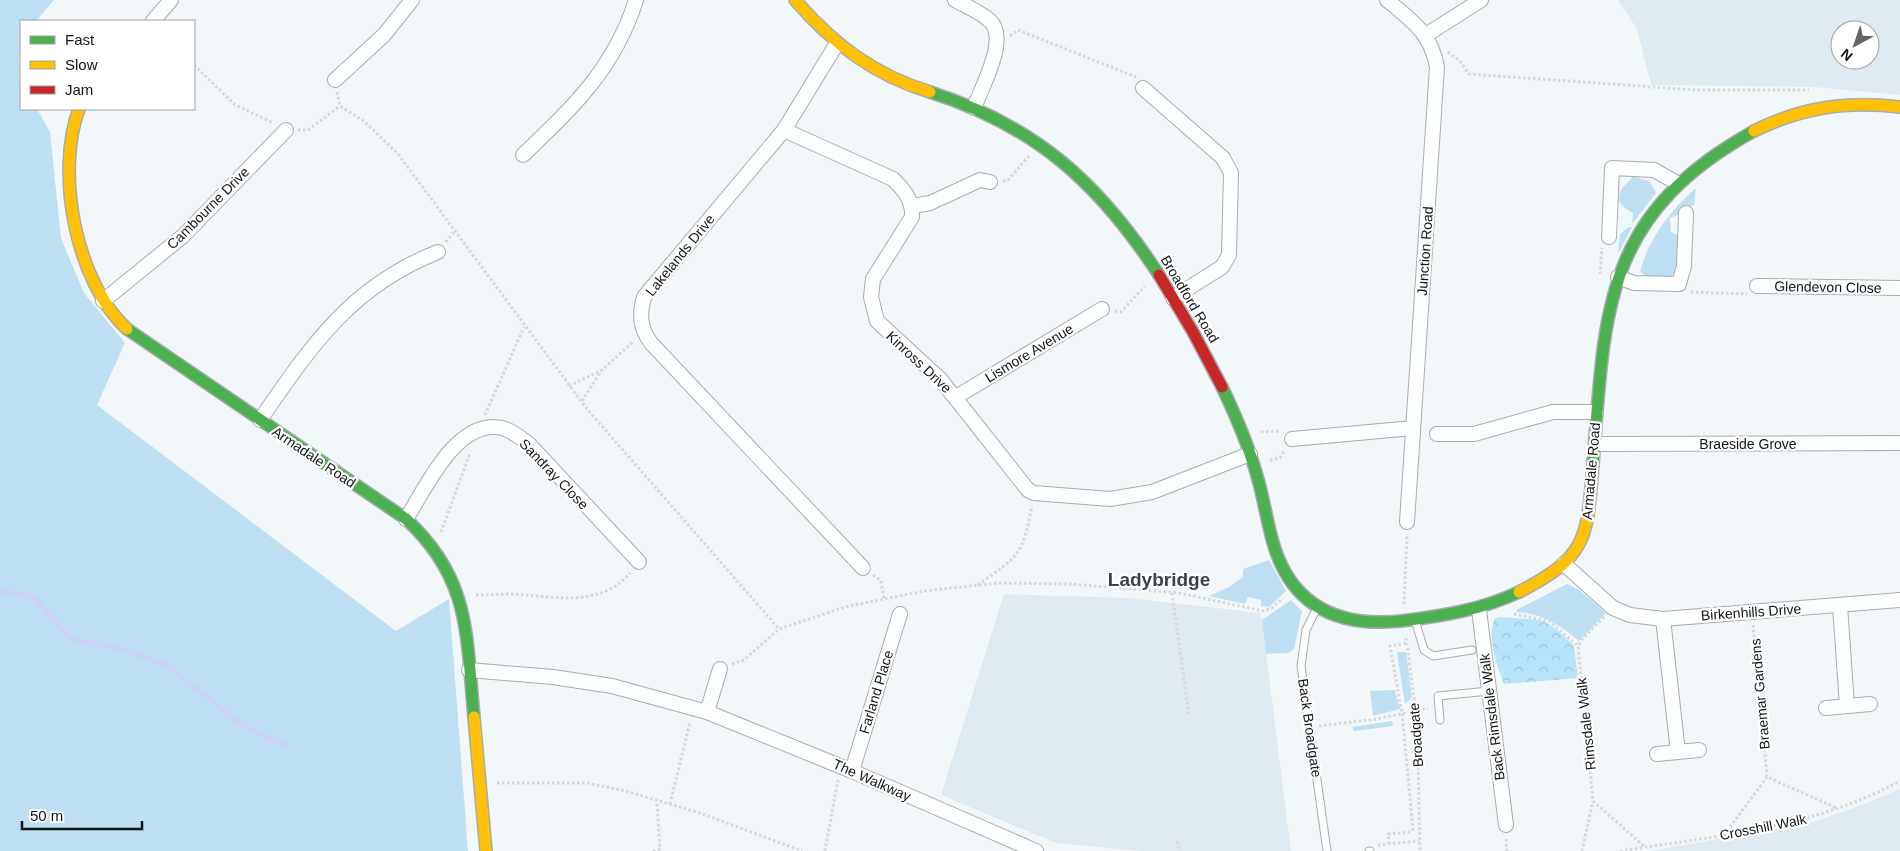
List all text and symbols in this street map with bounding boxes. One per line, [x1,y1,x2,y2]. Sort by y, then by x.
legend [20,20,195,110]
north arrow [1830,20,1880,70]
text: Fast [65,31,95,48]
text: N [1838,46,1856,64]
text: Slow [65,56,98,73]
text: Jam [65,81,93,98]
street label: Cambourne Drive [164,163,253,252]
street label: Junction Road [1414,206,1436,296]
street label: Lakelands Drive [642,211,718,299]
street label: Broadford Road [1158,253,1222,345]
street label: Glendevon Close [1774,278,1882,296]
street label: Lismore Avenue [982,320,1076,386]
street label: Kinross Drive [883,328,955,396]
street label: Armadale Road [1579,422,1603,520]
street label: Armadale Road [269,423,359,491]
street label: Sandray Close [516,435,592,513]
street label: Braeside Grove [1699,436,1797,452]
district label: Ladybridge [1108,569,1210,590]
street label: Birkenhills Drive [1700,601,1802,623]
street label: Braemar Gardens [1747,638,1773,750]
street label: Farland Place [856,648,896,736]
street label: Back Rimsdale Walk [1476,652,1508,781]
street label: Rimsdale Walk [1573,676,1599,771]
street label: Back Broadgate [1295,678,1325,779]
street label: Broadgate [1406,702,1426,768]
street label: The Walkway [831,756,913,804]
scale bar [22,798,142,830]
text: 50 m [30,807,63,824]
street label: Crosshill Walk [1718,811,1809,843]

